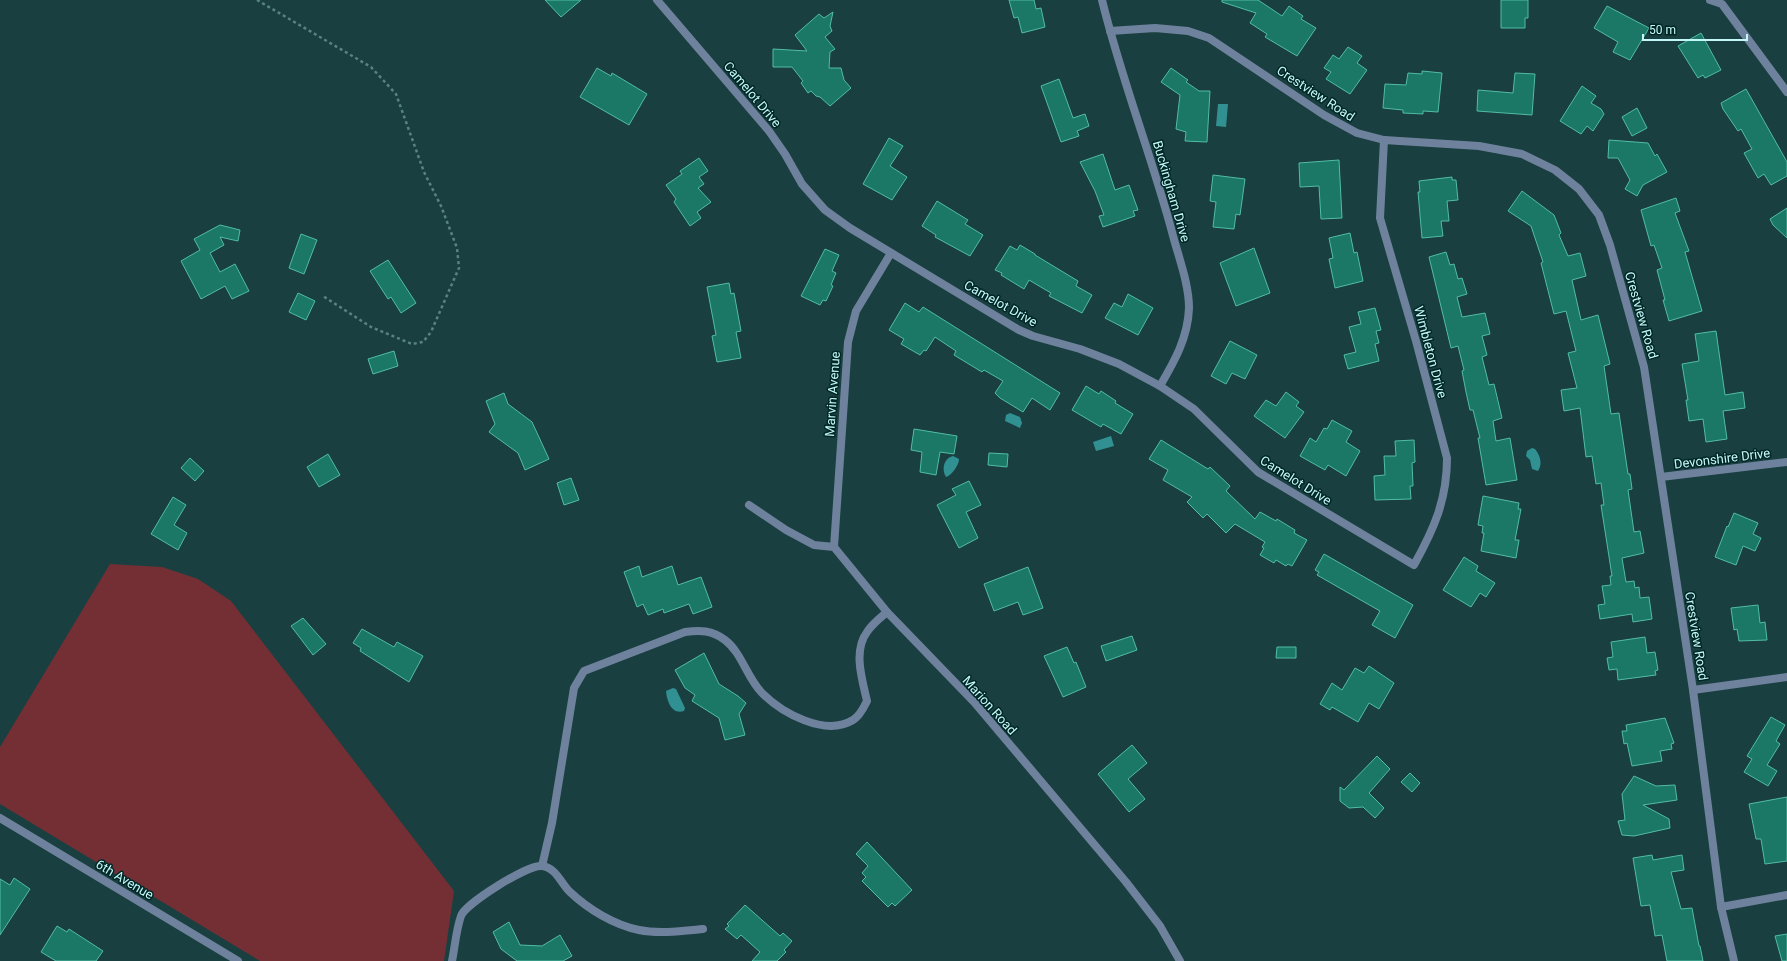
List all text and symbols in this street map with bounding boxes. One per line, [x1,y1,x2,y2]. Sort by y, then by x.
scale bar [1643,16,1747,42]
text: 50 m [1649,23,1676,37]
street label: Camelot Drive [721,58,784,130]
street label: Crestview Road [1274,63,1357,124]
street label: Buckingham Drive [1150,139,1193,243]
street label: Crestview Road [1622,270,1661,360]
street label: Camelot Drive [962,277,1040,330]
street label: Wimbleton Drive [1411,304,1450,400]
street label: Marvin Avenue [822,351,843,437]
street label: Devonshire Drive [1673,445,1771,472]
street label: Camelot Drive [1257,453,1334,508]
street label: Crestview Road [1682,591,1711,682]
street label: Marion Road [959,673,1020,738]
street label: 6th Avenue [93,856,156,903]

